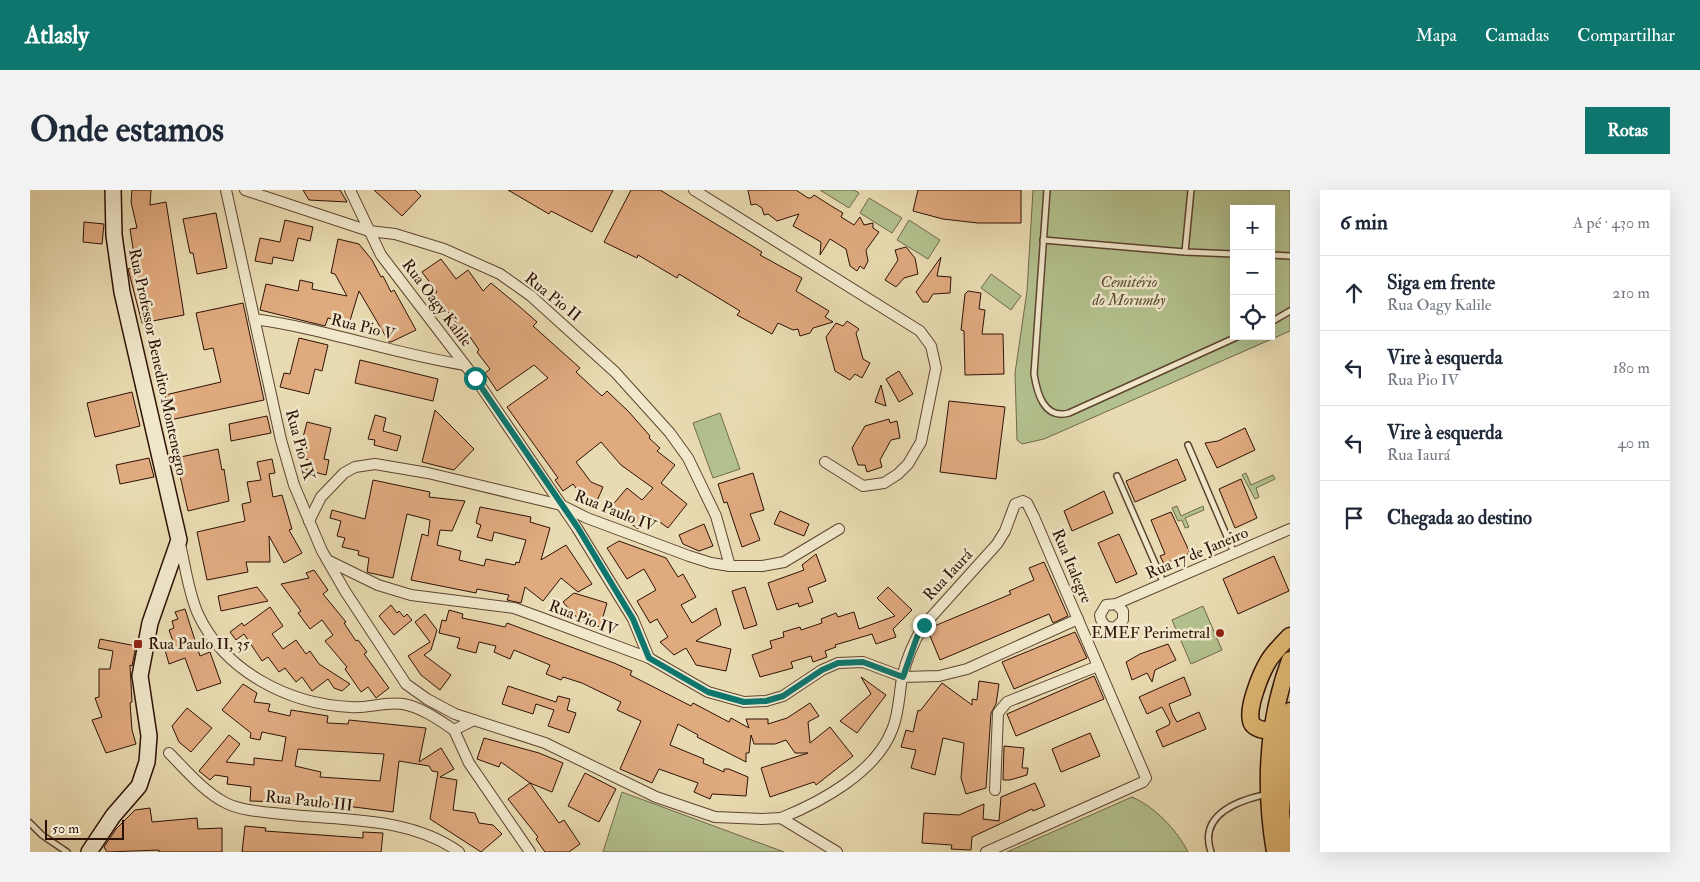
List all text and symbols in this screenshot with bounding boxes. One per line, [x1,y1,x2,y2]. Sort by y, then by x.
text: Atlasly [25,20,89,51]
text: Mapa [1416,24,1457,47]
text: Camadas [1485,24,1549,47]
text: Compartilhar [1577,24,1675,47]
button: Rotas [1585,107,1670,154]
text: Onde estamos [30,108,224,152]
map controls [1230,205,1275,340]
button: + [1230,205,1275,250]
text: 6 min [1340,209,1388,236]
text: A pé · 430 m [1573,213,1650,233]
street label: Rua Professor Benedito Montenegro [124,247,192,478]
button: − [1230,250,1275,295]
street label: Rua Oagy Kalile [398,255,477,351]
street label: Rua Pio II [521,268,585,326]
text: Siga em frente [1387,271,1495,295]
park label: Cemitério do Morumby [1091,272,1166,310]
icon: ahead [1340,279,1368,307]
text: 210 m [1612,283,1650,303]
button: locate [1230,295,1275,340]
text: Rua Oagy Kalile [1387,295,1491,315]
street label: Rua Pio V [329,309,398,345]
text: Vire à esquerda [1387,346,1502,370]
icon: left [1340,354,1368,382]
text: 180 m [1613,358,1650,378]
route start [464,367,487,390]
text: Rua Pio IV [1387,370,1459,390]
street label: Rua Pio IX [281,407,319,483]
text: Vire à esquerda [1387,421,1502,445]
icon: left [1340,429,1368,457]
text: 40 m [1617,433,1650,453]
text: Rua Iaurá [1387,445,1450,465]
street label: Rua Paulo IV [571,486,659,537]
icon: arrive [1340,504,1368,532]
text: Chegada ao destino [1387,506,1532,530]
street label: Rua 17 de Janeiro [1143,522,1252,584]
street label: Rua Italegre [1047,526,1097,606]
street label: Rua Iaurá [919,545,977,605]
street label: Rua Pio IV [546,596,621,640]
route end [913,614,936,637]
place label: EMEF Perimetral [1091,623,1210,643]
marker: EMEF Perimetral [1214,627,1226,639]
place label: Rua Paulo II, 35 [148,634,250,654]
marker: Rua Paulo II, 35 [132,638,144,650]
street label: Rua Paulo III [264,786,354,816]
scale bar [45,817,124,840]
text: 50 m [52,820,79,837]

